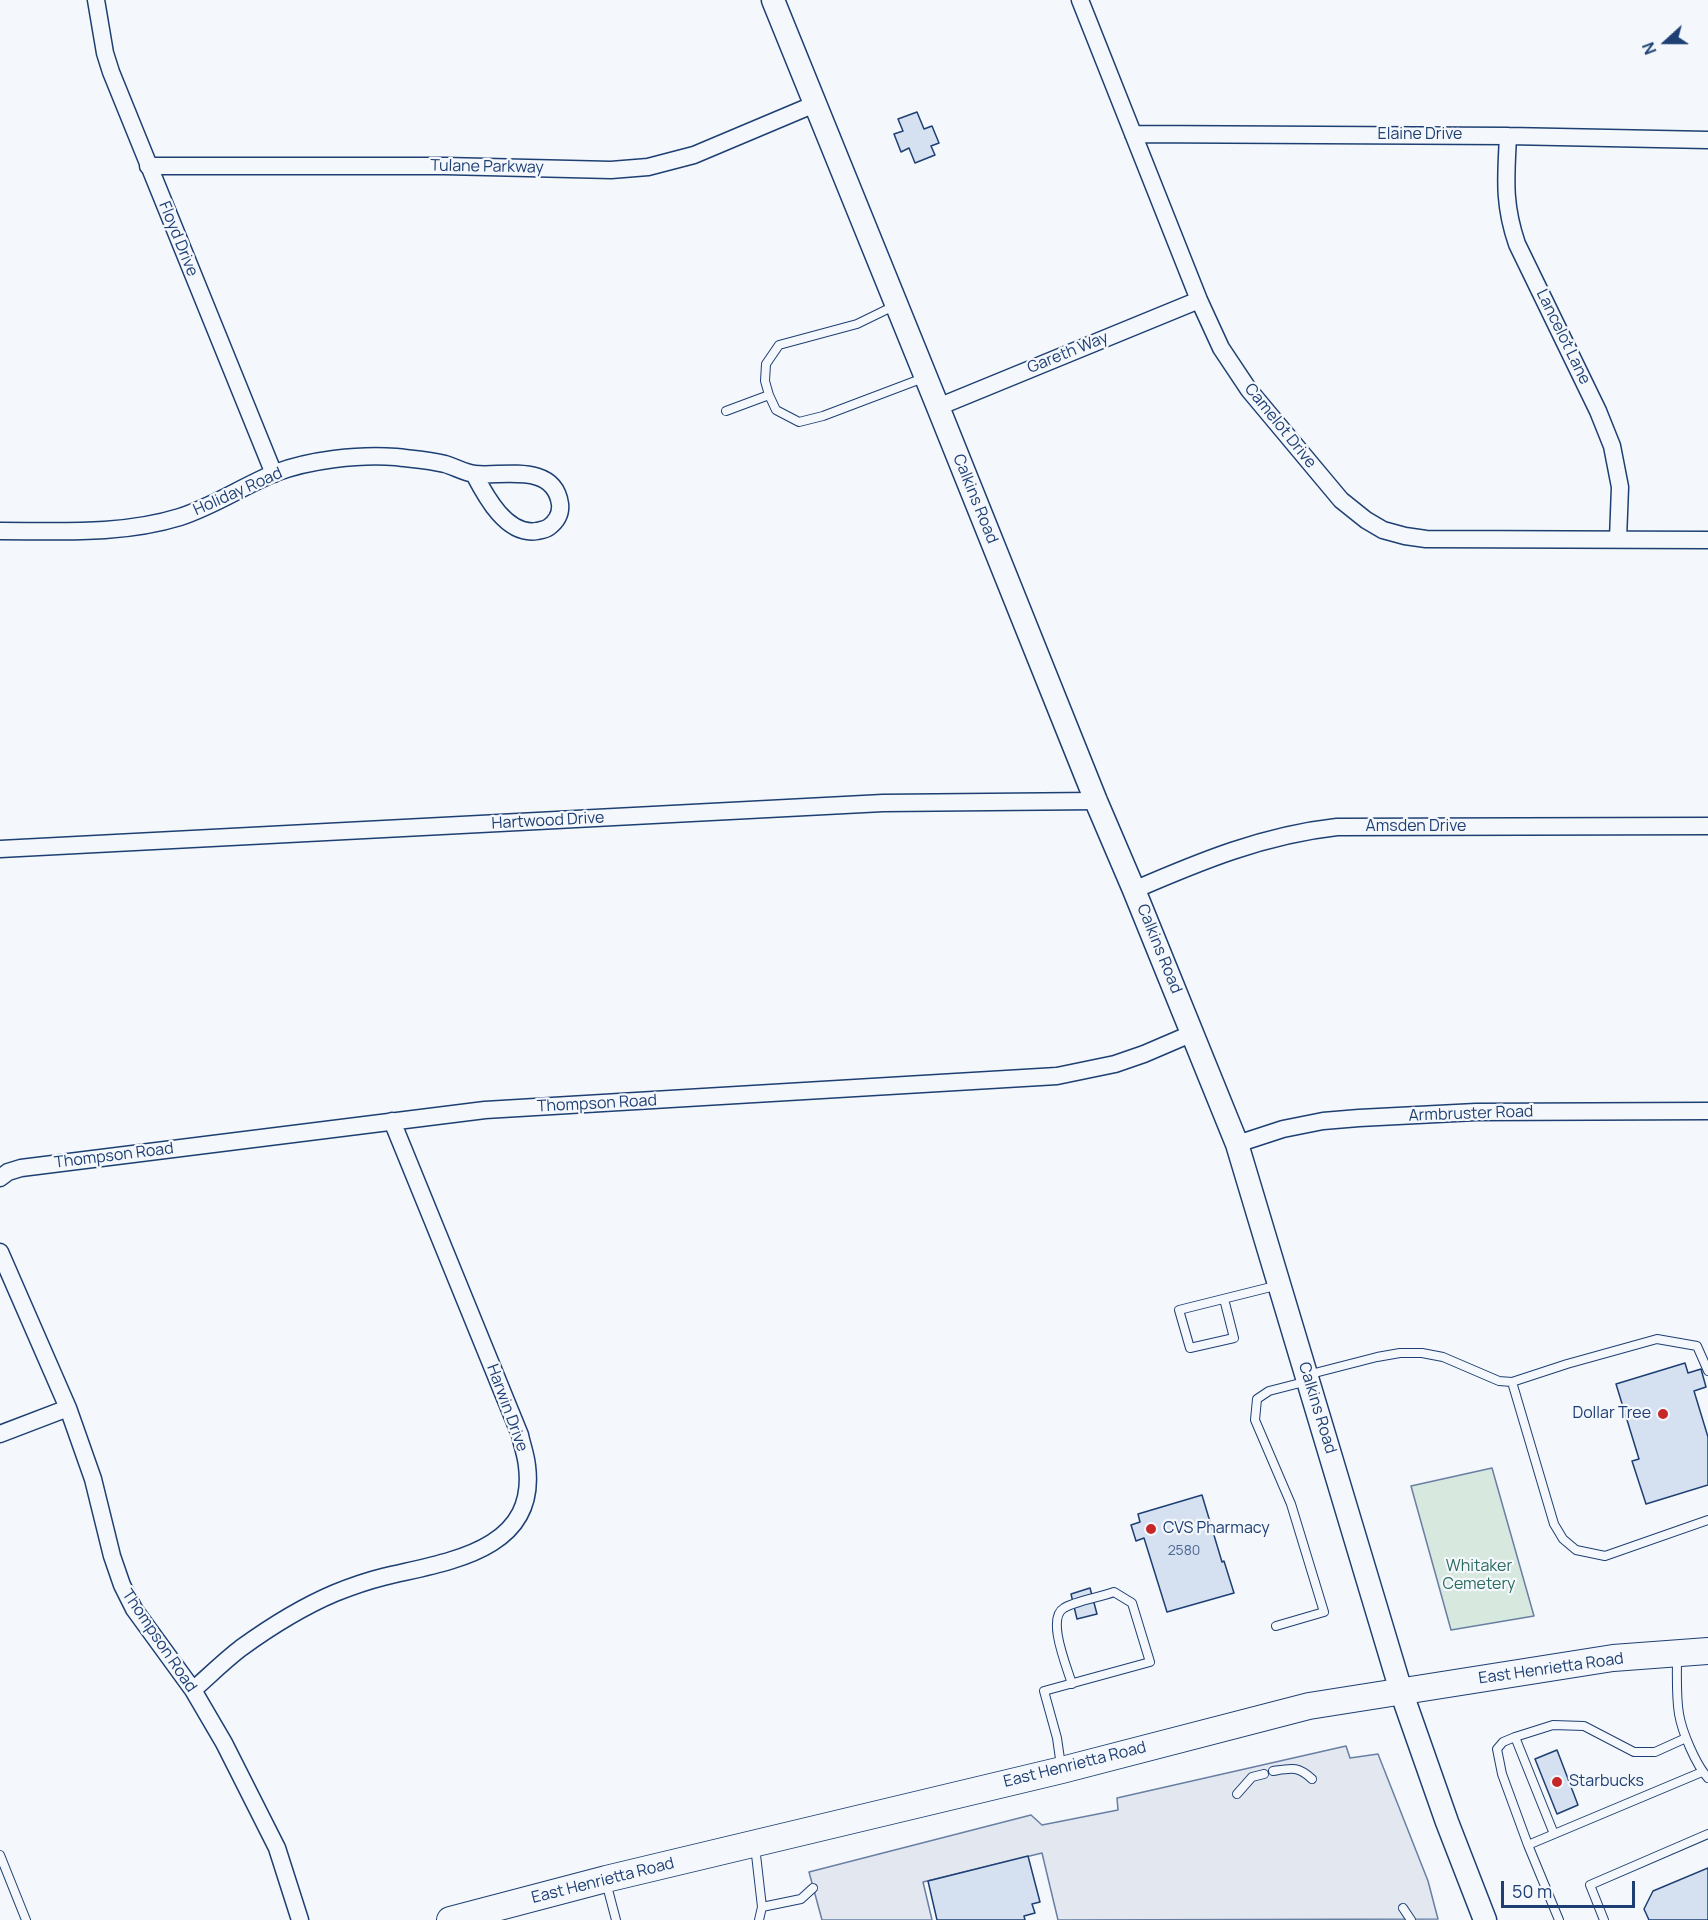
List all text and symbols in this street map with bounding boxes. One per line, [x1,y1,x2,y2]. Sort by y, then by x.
north arrow [1636,12,1696,72]
text: N [1637,39,1662,58]
street label: Elaine Drive [1378,125,1462,145]
street label: Tulane Parkway [430,156,544,178]
street label: Floyd Drive [154,199,202,279]
street label: Lancelot Lane [1532,286,1594,388]
street label: Gareth Way [1025,328,1111,378]
street label: Camelot Drive [1240,380,1320,472]
street label: Calkins Road [948,451,1002,547]
street label: Holiday Road [191,464,285,520]
street label: Hartwood Drive [491,808,605,834]
street label: Amsden Drive [1366,817,1466,837]
street label: Calkins Road [1132,901,1186,997]
street label: Thompson Road [537,1091,657,1117]
street label: Armbruster Road [1408,1102,1534,1126]
street label: Thompson Road [53,1139,175,1173]
street label: Calkins Road [1294,1360,1340,1456]
street label: Harwin Drive [482,1362,532,1454]
place label: Dollar Tree [1572,1404,1651,1424]
marker: Dollar Tree [1656,1407,1670,1421]
place label: CVS Pharmacy [1163,1519,1270,1539]
marker: CVS Pharmacy [1144,1522,1158,1536]
house number: 2580 [1168,1543,1200,1559]
park label: Whitaker Cemetery [1443,1557,1515,1595]
street label: Thompson Road [118,1586,200,1696]
street label: East Henrietta Road [1477,1649,1625,1689]
street label: East Henrietta Road [1002,1738,1148,1792]
place label: Starbucks [1569,1772,1644,1792]
marker: Starbucks [1550,1775,1564,1789]
street label: East Henrietta Road [530,1854,676,1908]
scale bar [1504,1869,1638,1907]
text: 50 m [1512,1879,1552,1903]

